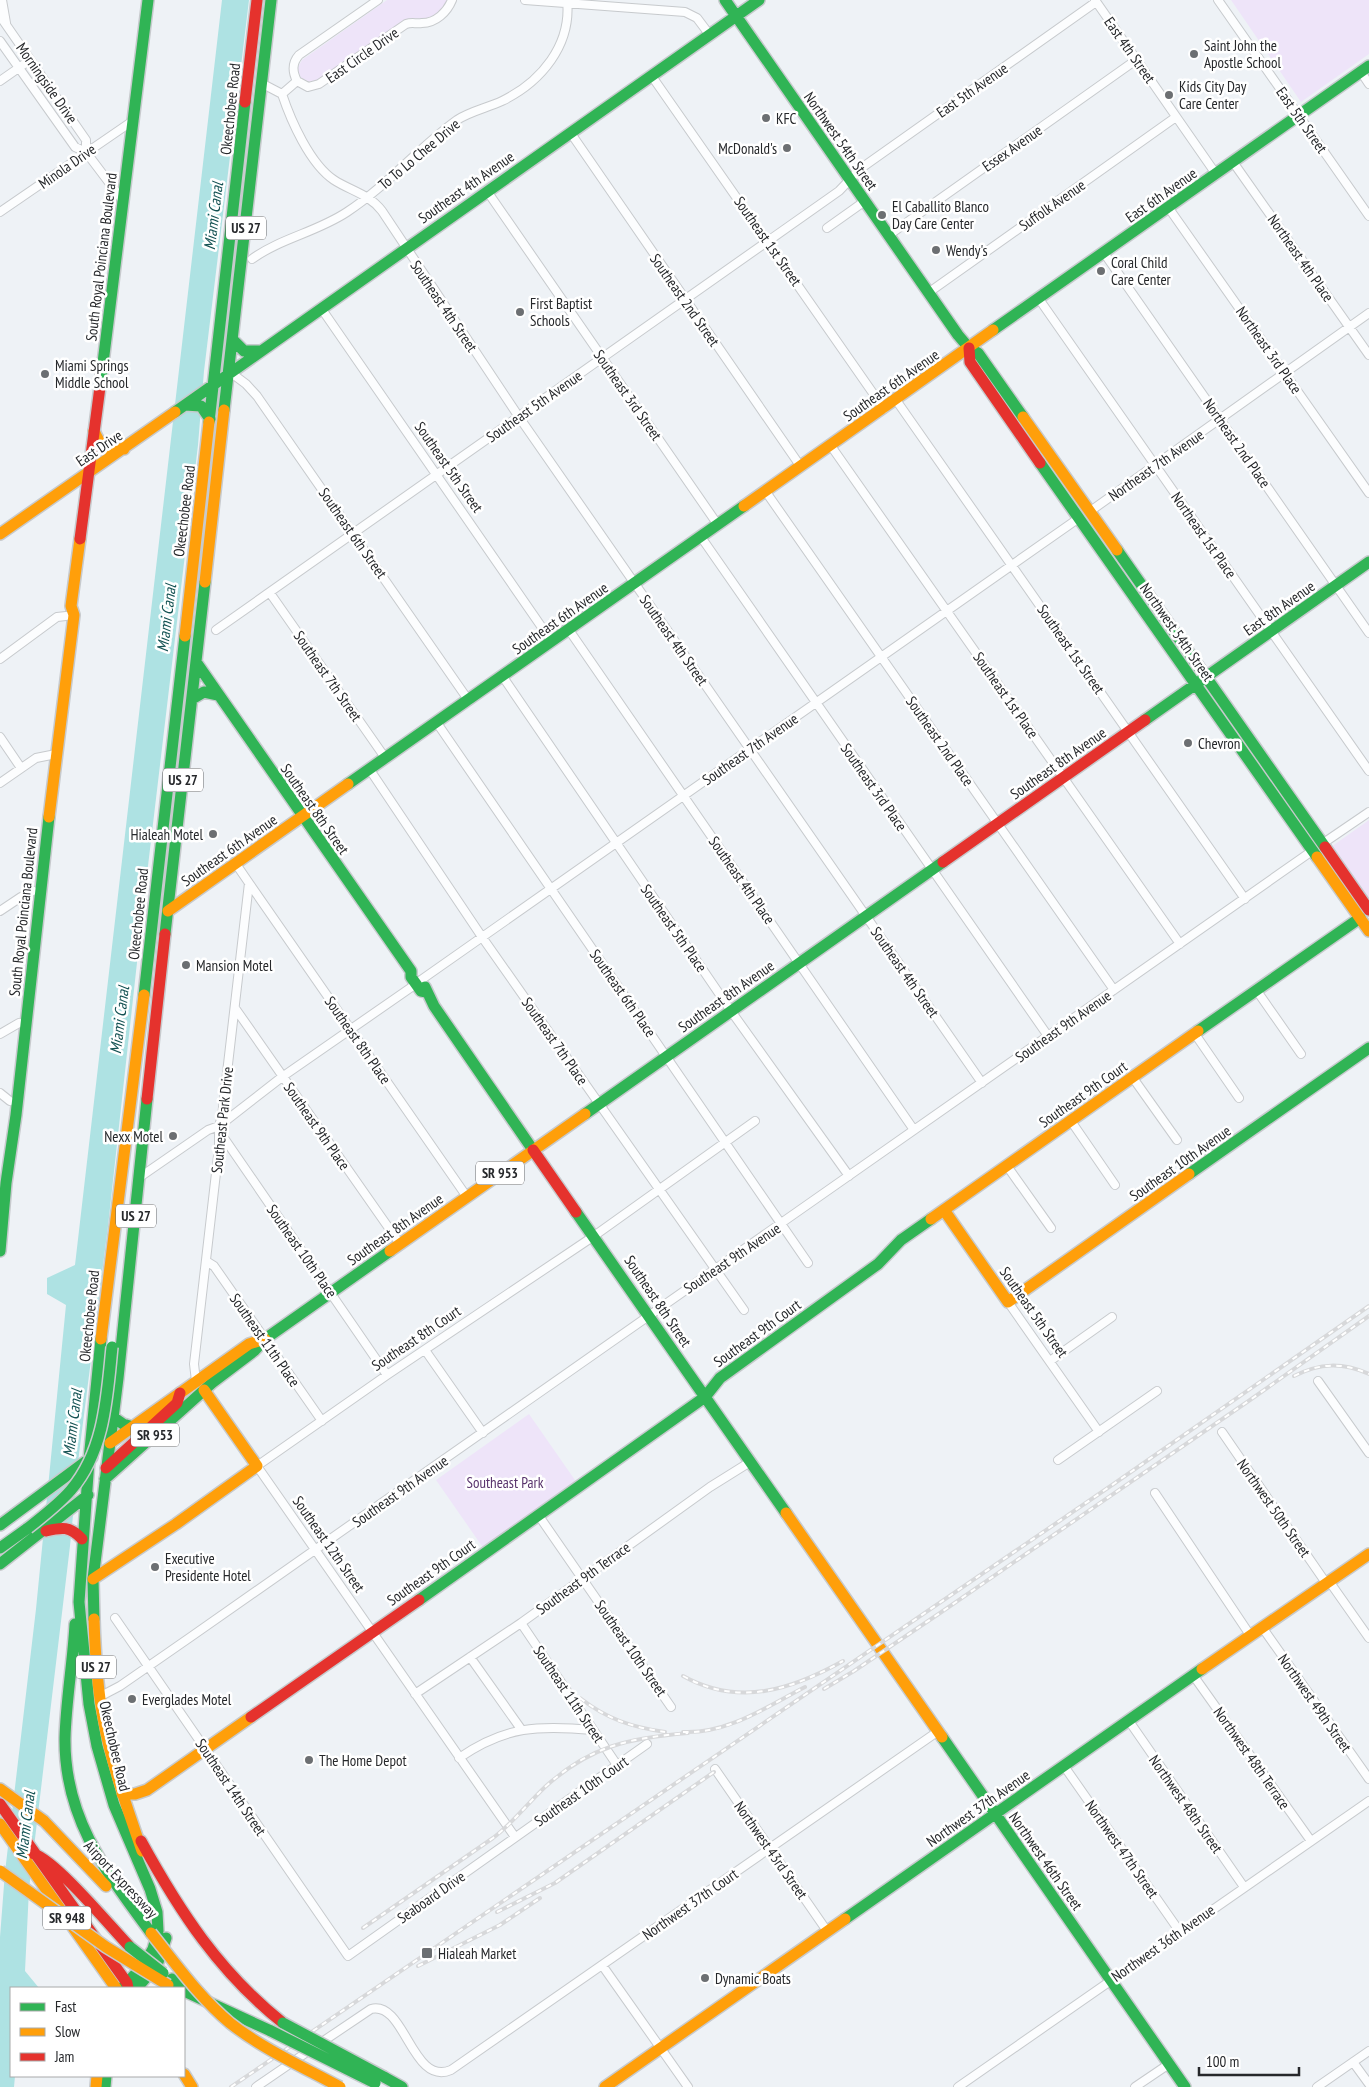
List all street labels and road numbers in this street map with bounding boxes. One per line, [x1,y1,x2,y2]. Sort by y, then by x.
street label: East 4th Street [1100,13,1160,87]
street label: East Circle Drive [322,23,402,87]
street label: Morningside Drive [12,39,82,127]
street label: East 5th Avenue [933,58,1011,122]
street label: Okeechobee Road [216,62,244,156]
street label: East 5th Street [1272,83,1332,157]
street label: Northwest 54th Street [800,88,882,194]
street label: To To Lo Chee Drive [374,114,464,194]
street label: Essex Avenue [978,120,1046,176]
street label: Minola Drive [35,139,99,193]
street label: Southeast 4th Avenue [414,147,518,227]
street label: East 6th Avenue [1122,163,1200,227]
street label: South Royal Poinciana Boulevard [81,172,121,342]
street label: Suffolk Avenue [1015,175,1089,235]
street label: Southeast 1st Street [730,193,806,289]
street label: Northeast 4th Place [1264,211,1338,305]
road number: US 27 [226,217,266,240]
street label: Southeast 2nd Street [646,250,724,350]
street label: Southeast 4th Street [406,257,482,355]
street label: Northeast 3rd Place [1232,303,1306,397]
street label: Southeast 6th Avenue [839,345,943,425]
street label: Southeast 3rd Street [590,346,666,444]
street label: Southeast 5th Avenue [482,366,586,446]
street label: Northeast 2nd Place [1199,395,1275,491]
street label: Southeast 5th Street [411,418,487,516]
street label: Northeast 7th Avenue [1105,425,1207,505]
street label: East Drive [72,426,126,470]
street label: Okeechobee Road [169,464,199,558]
street label: Southeast 6th Street [315,484,391,582]
street label: Northeast 1st Place [1167,488,1241,582]
street label: East 8th Avenue [1240,576,1318,640]
street label: Southeast 6th Avenue [508,578,612,658]
street label: Northwest 54th Street [1136,579,1218,685]
street label: Southeast 4th Street [636,591,712,689]
street label: Southeast 1st Street [1033,601,1109,697]
street label: Southeast 7th Street [290,627,366,725]
street label: Southeast 1st Place [969,648,1043,742]
street label: Southeast 2nd Place [902,692,978,790]
street label: Southeast 7th Avenue [698,709,802,789]
street label: Southeast 8th Avenue [1006,723,1110,803]
street label: Southeast 3rd Place [837,739,911,835]
street label: Southeast 8th Street [277,760,353,858]
road number: US 27 [163,768,203,792]
street label: Southeast 6th Avenue [177,810,281,890]
street label: South Royal Poinciana Boulevard [5,827,41,997]
street label: Southeast 4th Place [705,832,779,928]
street label: Okeechobee Road [124,867,152,961]
street label: Southeast 5th Place [637,880,711,976]
street label: Southeast 4th Street [867,923,943,1021]
street label: Southeast 6th Place [586,945,660,1041]
street label: Southeast 8th Avenue [674,956,778,1036]
street label: Southeast 9th Avenue [1011,986,1115,1066]
street label: Southeast 8th Place [321,992,395,1088]
street label: Southeast 7th Place [518,993,592,1089]
street label: Southeast 9th Court [1035,1057,1131,1131]
street label: Southeast Park Drive [207,1066,237,1174]
street label: Southeast 9th Place [280,1078,354,1174]
street label: Southeast 10th Avenue [1126,1121,1234,1205]
road number: SR 953 [476,1162,524,1184]
street label: Southeast 8th Avenue [343,1189,447,1269]
street label: Southeast 10th Place [263,1201,341,1301]
road number: US 27 [116,1204,156,1228]
street label: Southeast 9th Avenue [680,1219,784,1297]
street label: Southeast 8th Street [620,1252,696,1350]
street label: Southeast 5th Street [996,1263,1072,1361]
street label: Okeechobee Road [75,1269,103,1363]
street label: Southeast 11th Place [226,1290,304,1390]
street label: Southeast 9th Court [710,1295,804,1371]
street label: Southeast 8th Court [368,1301,464,1375]
road number: SR 953 [131,1424,179,1446]
street label: Southeast 9th Avenue [348,1451,452,1531]
street label: Northwest 50th Street [1233,1455,1315,1561]
street label: Southeast 12th Street [289,1492,369,1596]
street label: Southeast 9th Court [383,1535,479,1609]
street label: Southeast 9th Terrace [532,1537,634,1619]
street label: Southeast 10th Street [591,1596,671,1700]
street label: Southeast 11th Street [529,1642,609,1746]
street label: Northwest 49th Street [1274,1650,1356,1756]
road number: US 27 [76,1655,116,1678]
street label: Okeechobee Road [95,1699,135,1793]
street label: Northwest 48th Terrace [1210,1703,1294,1813]
street label: Southeast 14th Street [191,1735,271,1839]
street label: Northwest 48th Street [1145,1751,1227,1857]
street label: Southeast 10th Court [530,1752,632,1830]
street label: Northwest 37th Avenue [923,1765,1033,1851]
street label: Northwest 47th Street [1081,1796,1163,1902]
street label: Northwest 43rd Street [730,1797,812,1903]
street label: Northwest 46th Street [1005,1808,1087,1914]
street label: Airport Expressway [80,1836,162,1922]
street label: Northwest 37th Court [639,1864,741,1944]
street label: Seaboard Drive [393,1867,469,1927]
street label: Northwest 36th Avenue [1108,1900,1218,1986]
road number: SR 948 [43,1906,91,1930]

